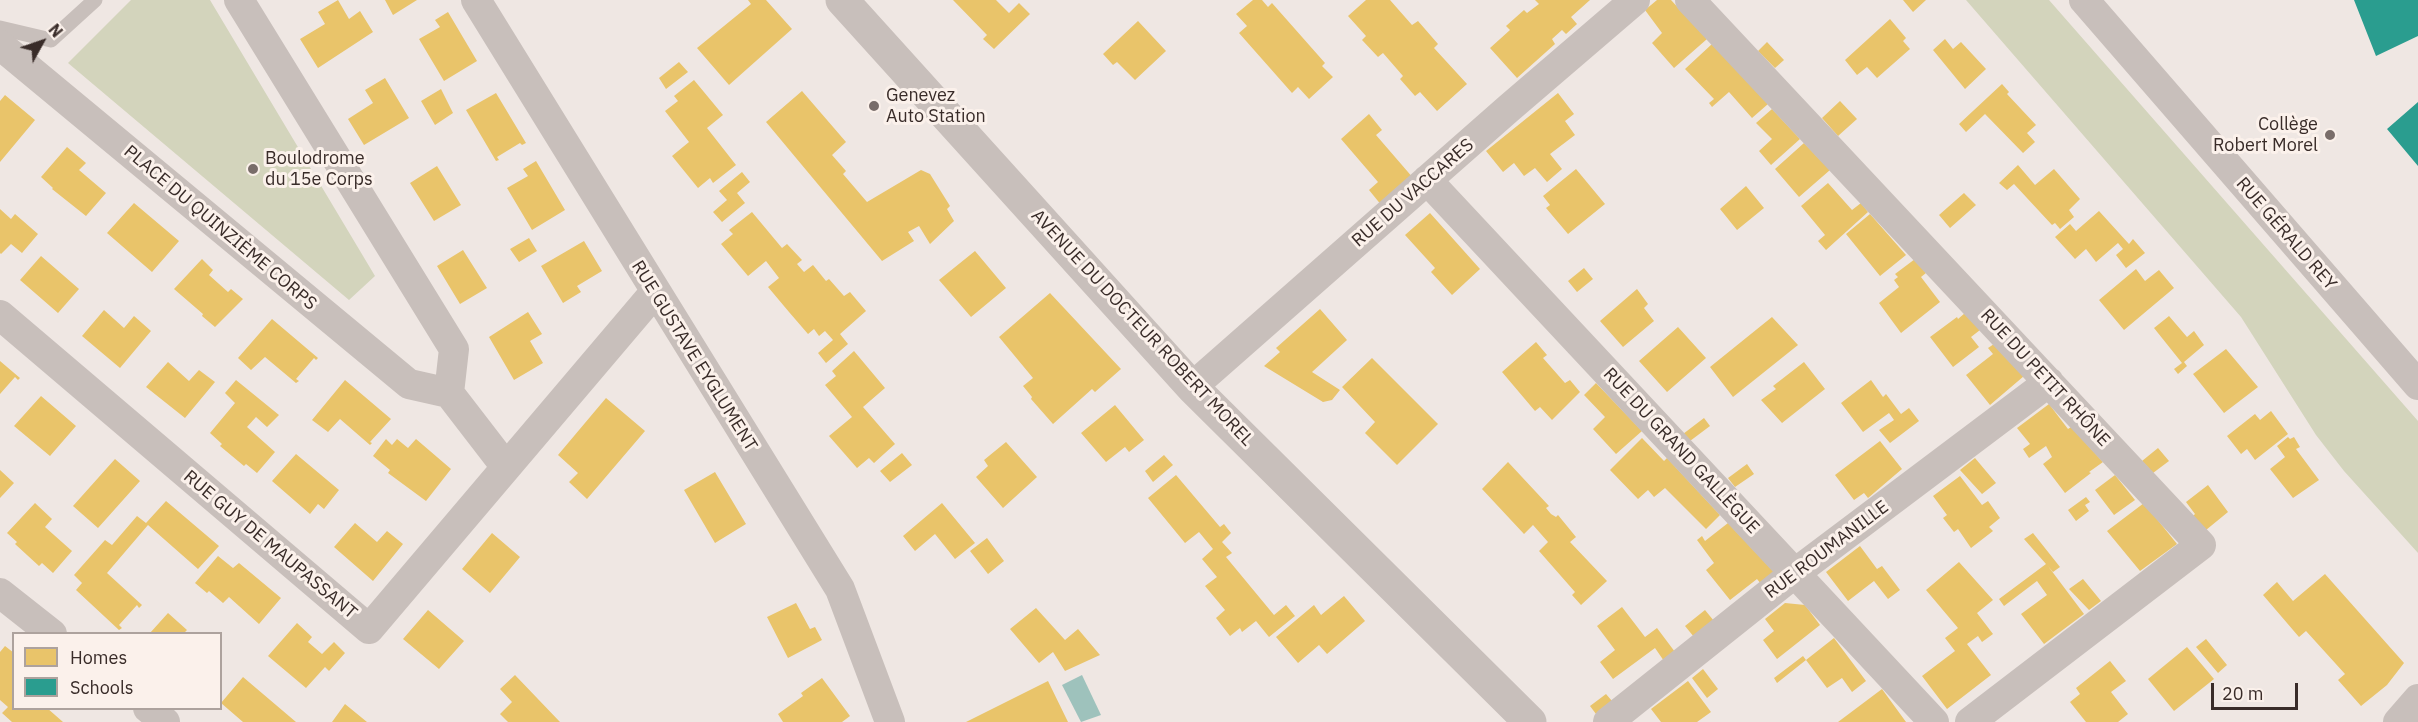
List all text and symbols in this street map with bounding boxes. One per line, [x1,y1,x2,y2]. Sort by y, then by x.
north arrow [12,12,72,72]
text: N [44,20,67,41]
place label: Genevez Auto Station [886,85,986,128]
marker: Genevez Auto Station [867,99,881,113]
place label: Collège Robert Morel [2213,114,2318,156]
marker: Collège Robert Morel [2323,128,2337,142]
street label: RUE DU VACCARES [1348,134,1478,252]
street label: PLACE DU QUINZIÈME CORPS [119,141,321,315]
place label: Boulodrome du 15e Corps [265,148,373,190]
marker: Boulodrome du 15e Corps [246,162,260,176]
street label: RUE GÉRALD REY [2231,173,2341,295]
street label: AVENUE DU DOCTEUR ROBERT MOREL [1026,205,1258,451]
street label: RUE GUSTAVE EYGLUMENT [626,257,762,455]
street label: RUE DU PETIT RHÔNE [1976,305,2114,451]
street label: RUE DU GRAND GALLÈGUE [1598,363,1764,539]
street label: RUE GUY DE MAUPASSANT [179,466,361,624]
street label: RUE ROUMANILLE [1761,496,1893,604]
legend [12,632,222,710]
text: Homes [70,646,127,669]
scale bar [2214,671,2301,709]
text: Schools [70,676,134,699]
text: 20 m [2222,682,2264,705]

